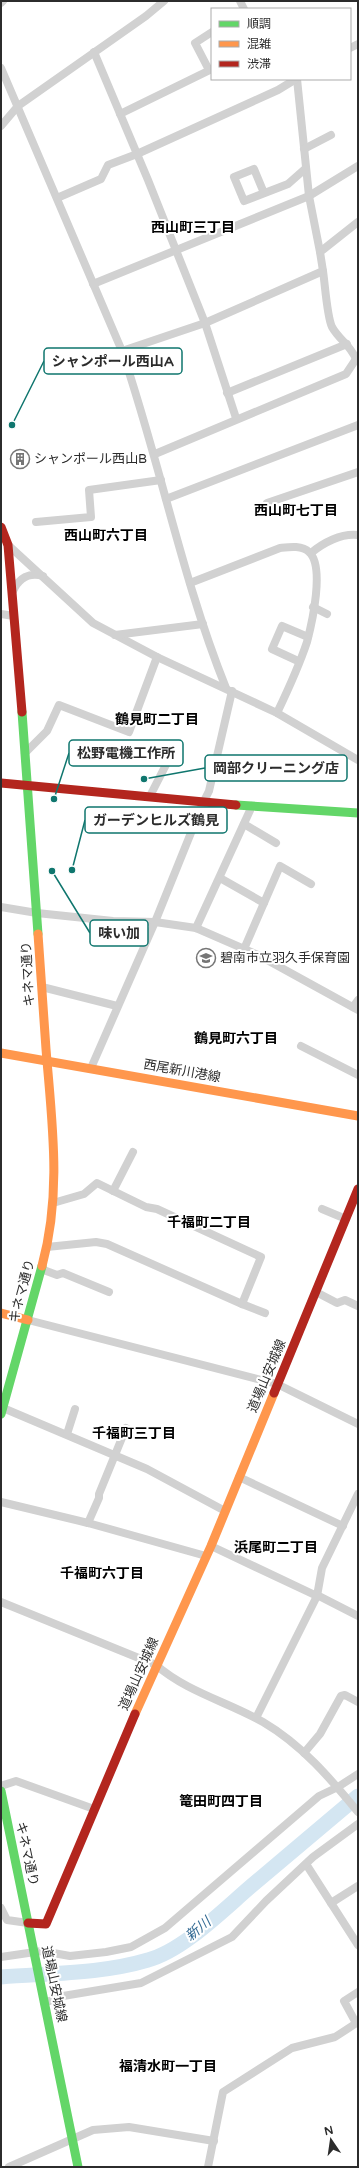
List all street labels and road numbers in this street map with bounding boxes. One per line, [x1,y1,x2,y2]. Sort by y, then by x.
street label: キネマ通り [18,941,38,1007]
street label: 西尾新川港線 [142,1056,222,1086]
street label: キネマ通り [6,1258,38,1324]
street label: 道場山安城線 [244,1337,290,1415]
street label: 道場山安城線 [116,1635,162,1713]
street label: キネマ通り [12,1821,42,1887]
street label: 道場山安城線 [38,1944,70,2024]

